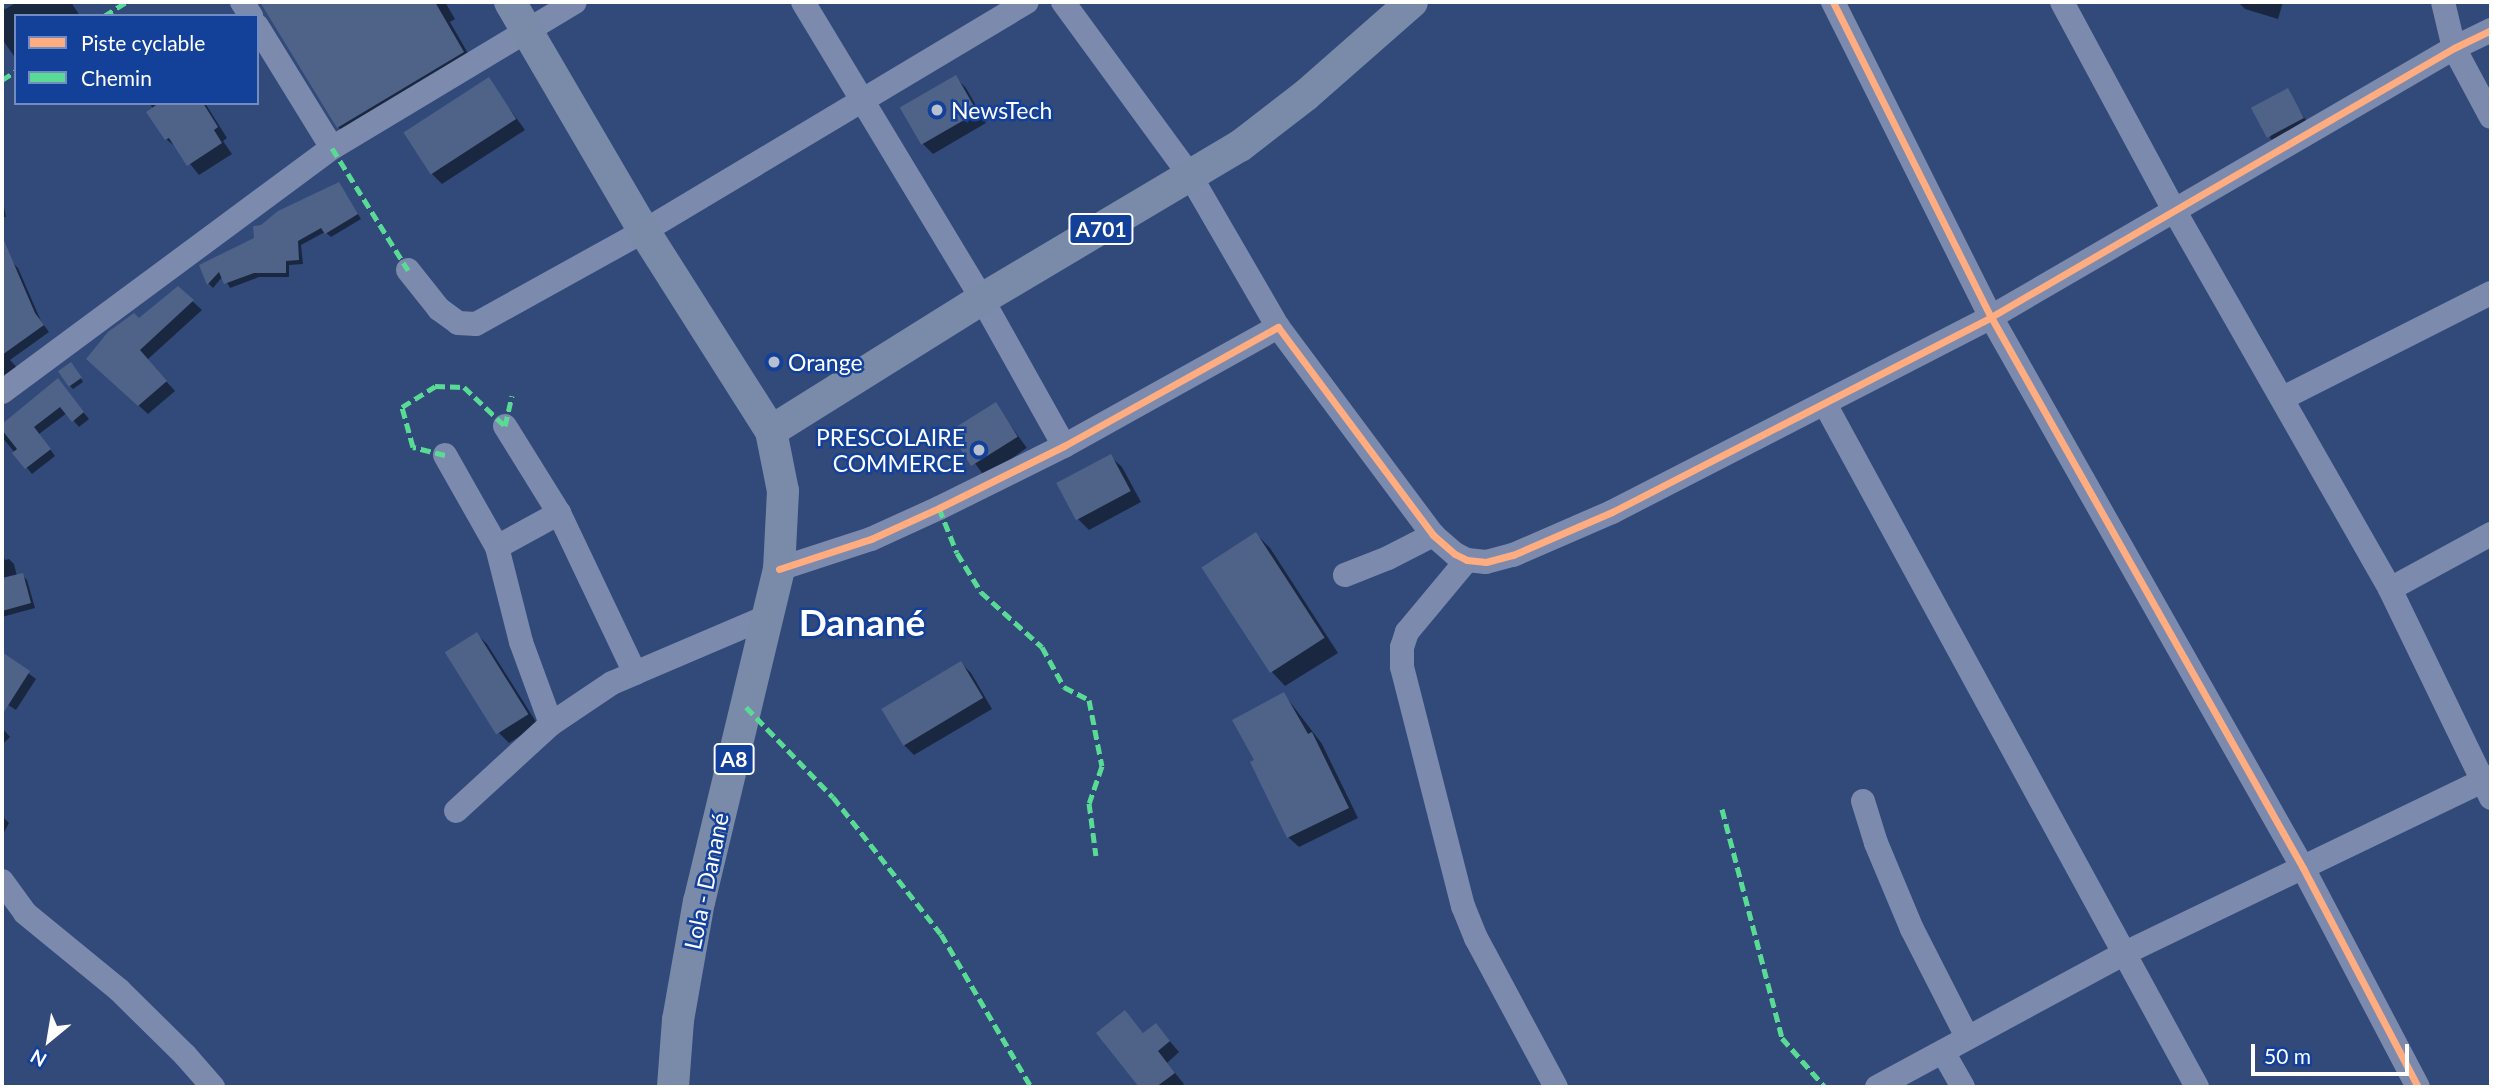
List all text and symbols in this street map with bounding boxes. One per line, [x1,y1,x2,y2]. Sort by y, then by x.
legend [14,14,259,105]
text: Piste cyclable [81,30,205,55]
text: Chemin [81,65,152,90]
place label: NewsTech [951,96,1052,124]
marker: NewsTech [929,102,945,118]
road number: A701 [1068,212,1134,246]
place label: Orange [788,348,863,376]
marker: Orange [766,354,782,370]
place label: PRESCOLAIRE COMMERCE [816,423,965,477]
marker: PRESCOLAIRE COMMERCE [971,442,987,458]
district label: Danané [799,600,925,644]
road number: A8 [713,742,755,776]
street label: Lola - Danané [678,810,734,952]
north arrow [14,1005,84,1075]
scale bar [2255,1030,2412,1074]
text: 50 m [2264,1043,2311,1068]
text: N [26,1045,50,1072]

